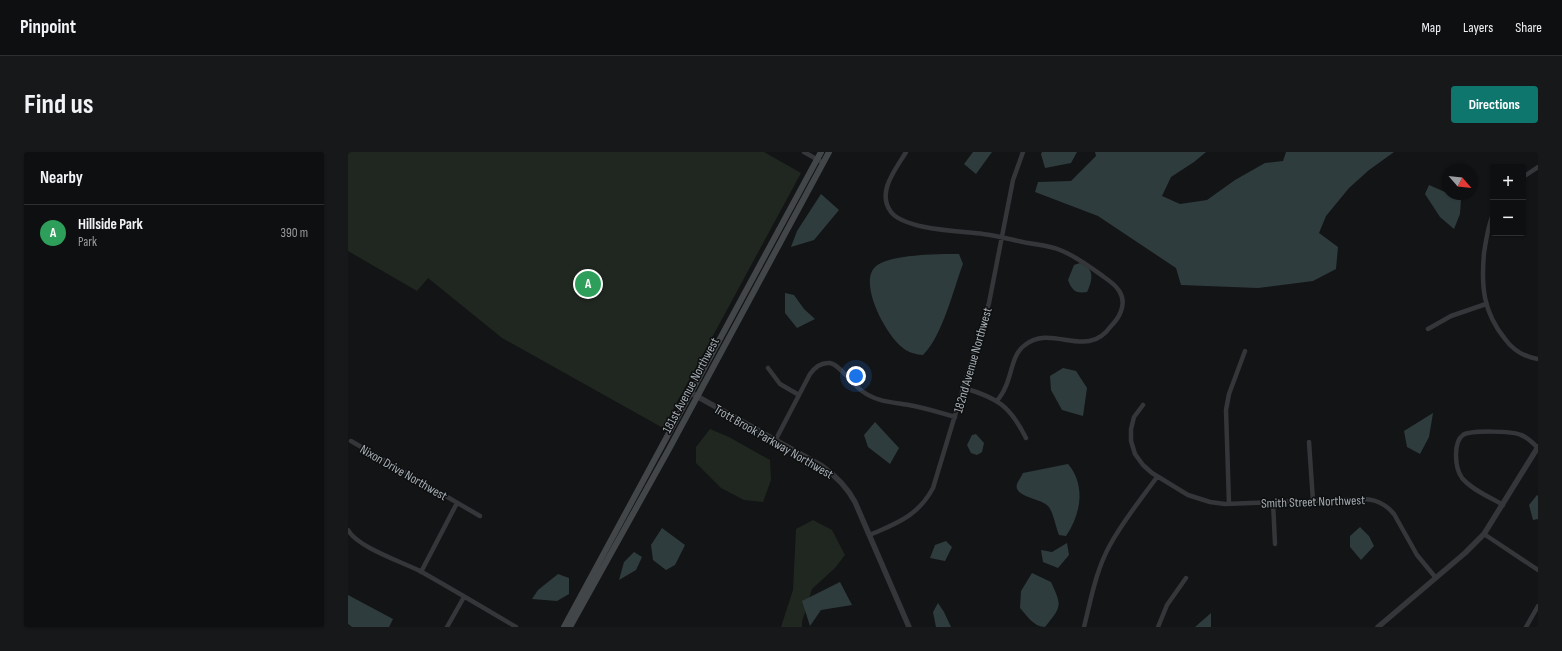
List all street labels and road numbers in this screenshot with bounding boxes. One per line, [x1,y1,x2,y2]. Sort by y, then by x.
street label: 182nd Avenue Northwest [950,306,996,415]
street label: 181st Avenue Northwest [659,335,723,436]
street label: Trott Brook Parkway Northwest [711,401,836,483]
street label: Nixon Drive Northwest [357,441,450,504]
street label: Smith Street Northwest [1261,492,1365,512]

